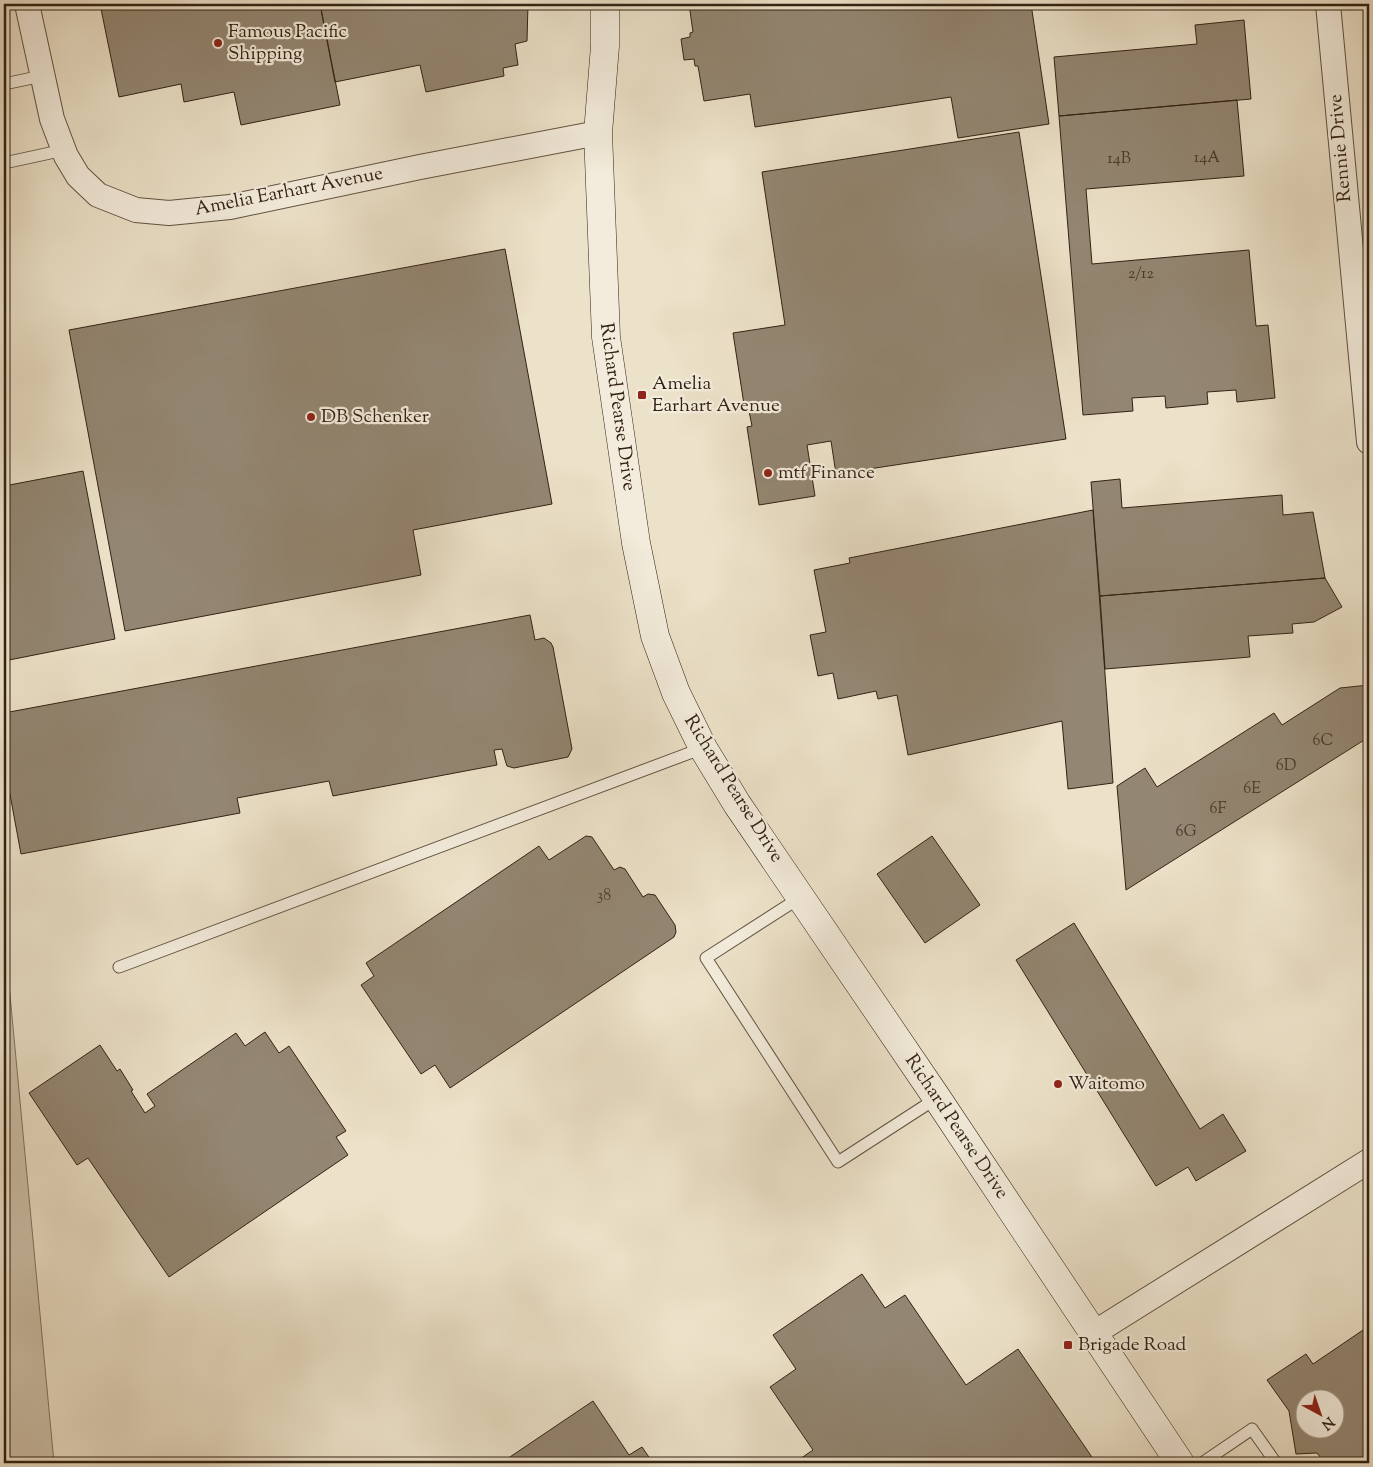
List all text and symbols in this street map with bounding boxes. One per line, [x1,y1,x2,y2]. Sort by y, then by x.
place label: Famous Pacific Shipping [228,19,348,68]
marker: Famous Pacific Shipping [212,37,224,49]
street label: Rennie Drive [1323,93,1359,203]
house number: 14A [1194,147,1220,170]
house number: 14B [1107,148,1131,171]
street label: Amelia Earhart Avenue [193,160,385,223]
house number: 2/12 [1128,263,1154,286]
street label: Richard Pearse Drive [592,321,642,493]
place label: Amelia Earhart Avenue [652,371,780,420]
marker: Amelia Earhart Avenue [636,389,648,401]
place label: DB Schenker [321,404,429,431]
marker: DB Schenker [305,411,317,423]
place label: mtf Finance [778,460,875,487]
marker: mtf Finance [762,467,774,479]
street label: Richard Pearse Drive [677,710,789,868]
house number: 6C [1313,730,1333,753]
house number: 6D [1276,755,1296,778]
house number: 6E [1243,778,1261,801]
house number: 6F [1210,798,1227,821]
house number: 6G [1175,821,1197,844]
house number: 38 [597,885,611,908]
street label: Richard Pearse Drive [897,1049,1015,1205]
place label: Waitomo [1068,1071,1145,1098]
marker: Waitomo [1052,1078,1064,1090]
place label: Brigade Road [1078,1332,1187,1359]
marker: Brigade Road [1062,1339,1074,1351]
north arrow [1296,1390,1346,1440]
text: N [1316,1411,1338,1434]

